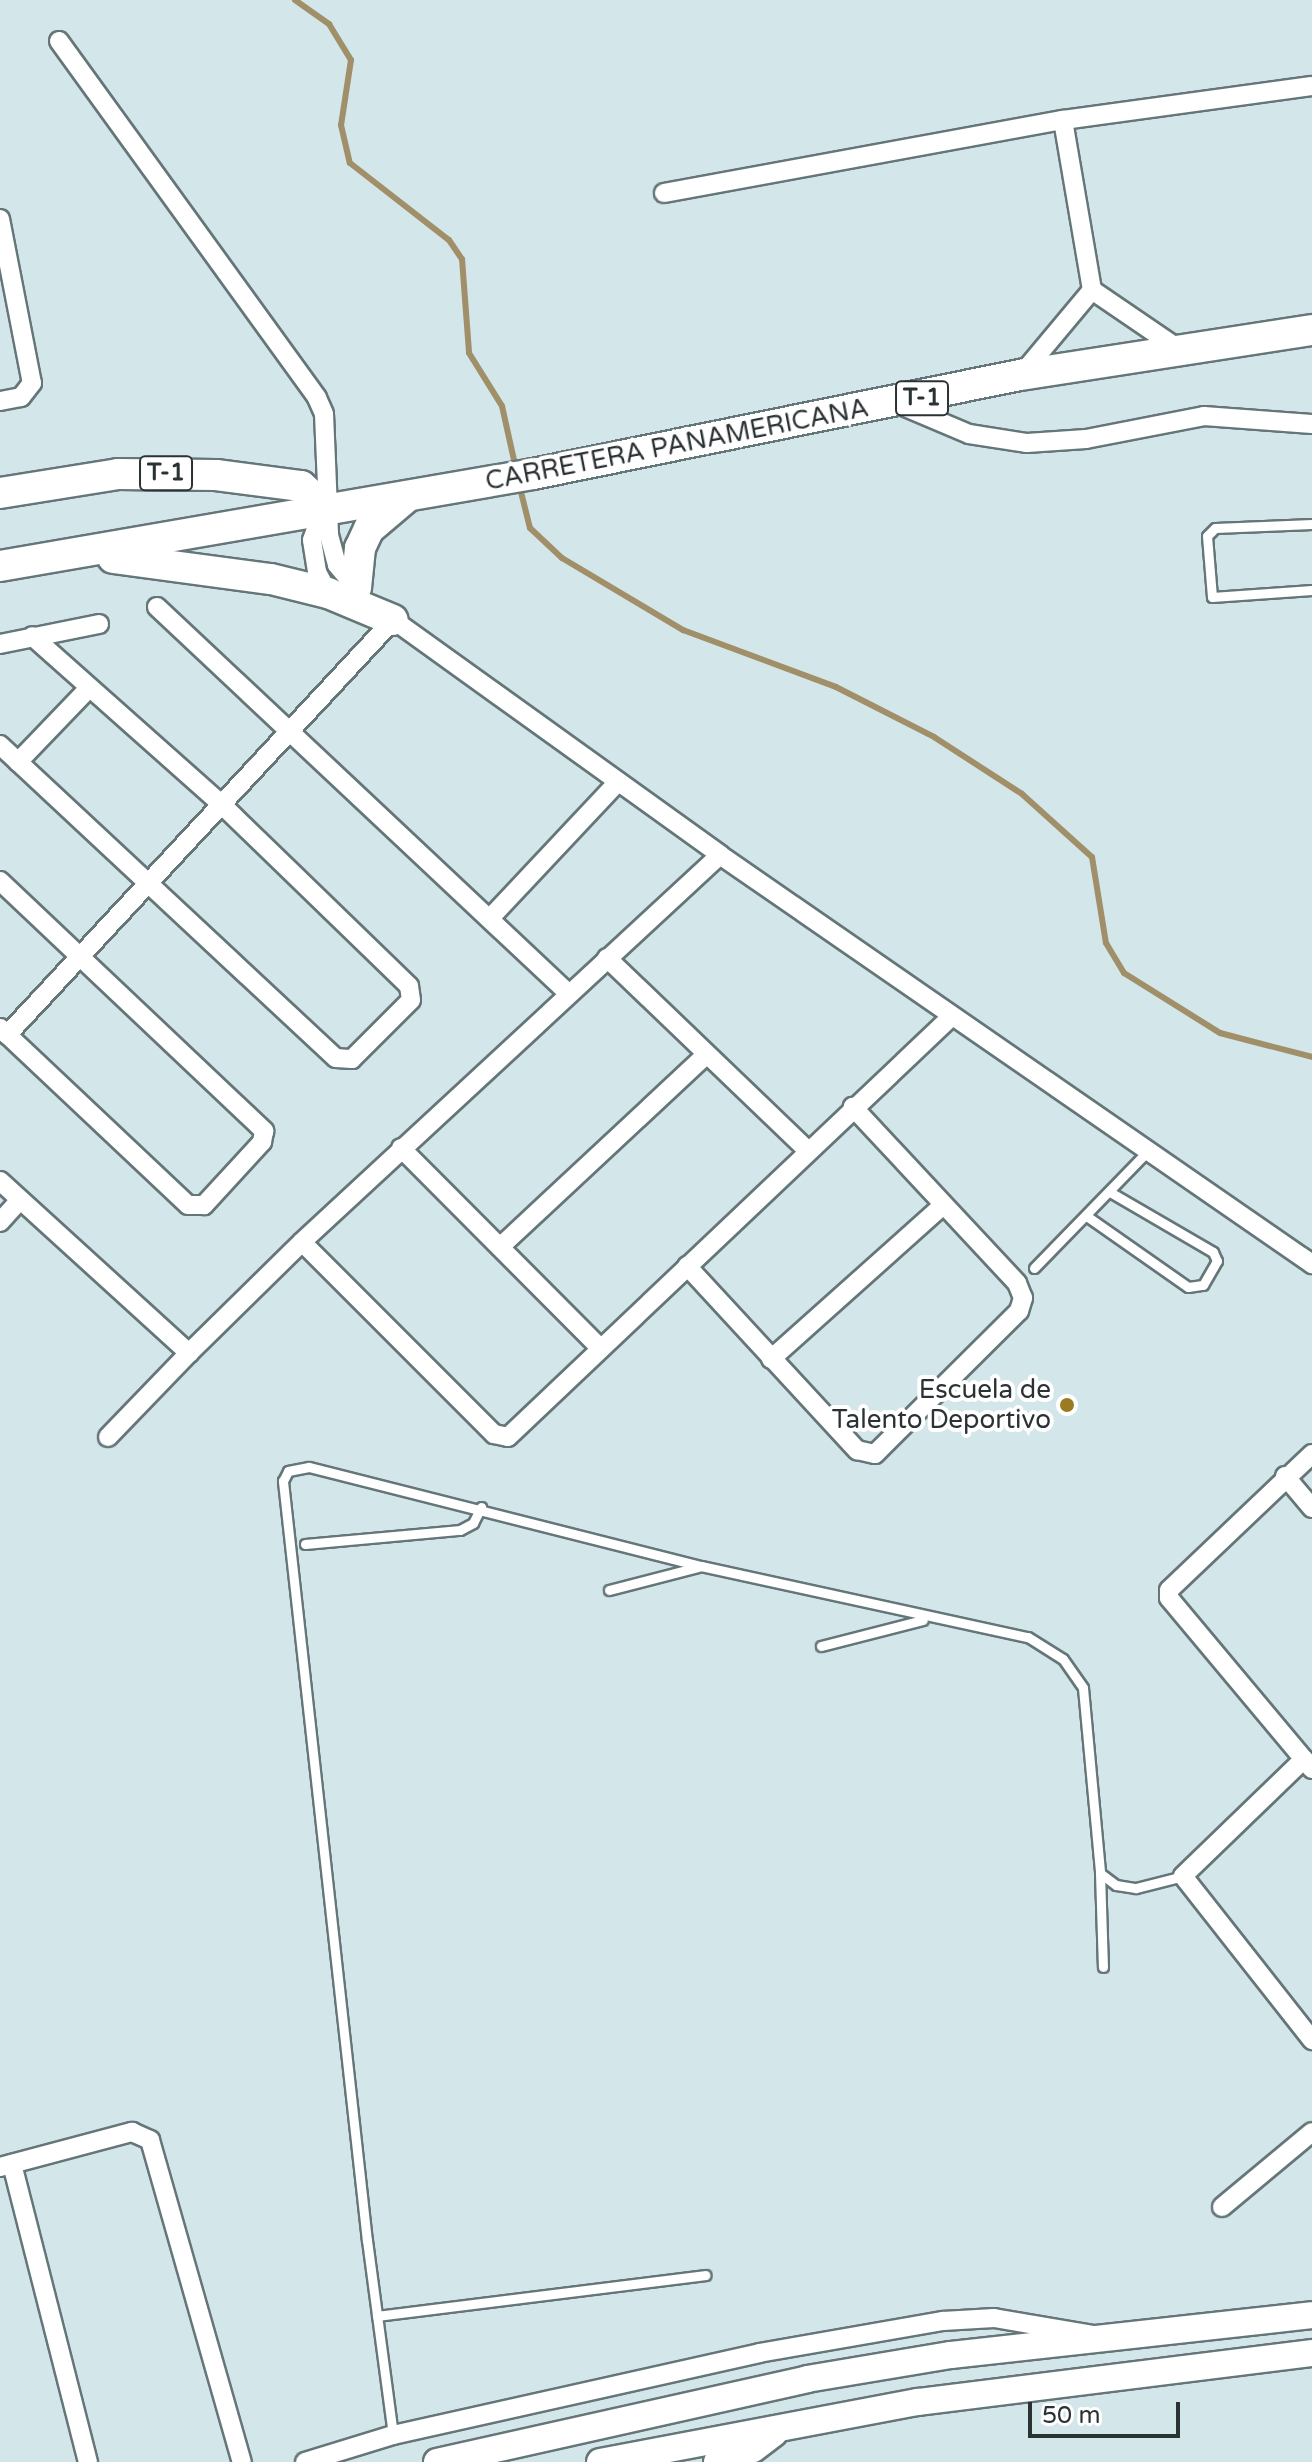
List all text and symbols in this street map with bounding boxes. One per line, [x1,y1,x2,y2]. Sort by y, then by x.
road number: T-1 [894,378,950,418]
street label: CARRETERA PANAMERICANA [483,393,871,497]
road number: T-1 [138,453,194,493]
place label: Escuela de Talento Deportivo [832,1374,1051,1436]
marker: Escuela de Talento Deportivo [1058,1396,1076,1414]
scale bar [1032,2386,1184,2436]
text: 50 m [1042,2401,1100,2430]

